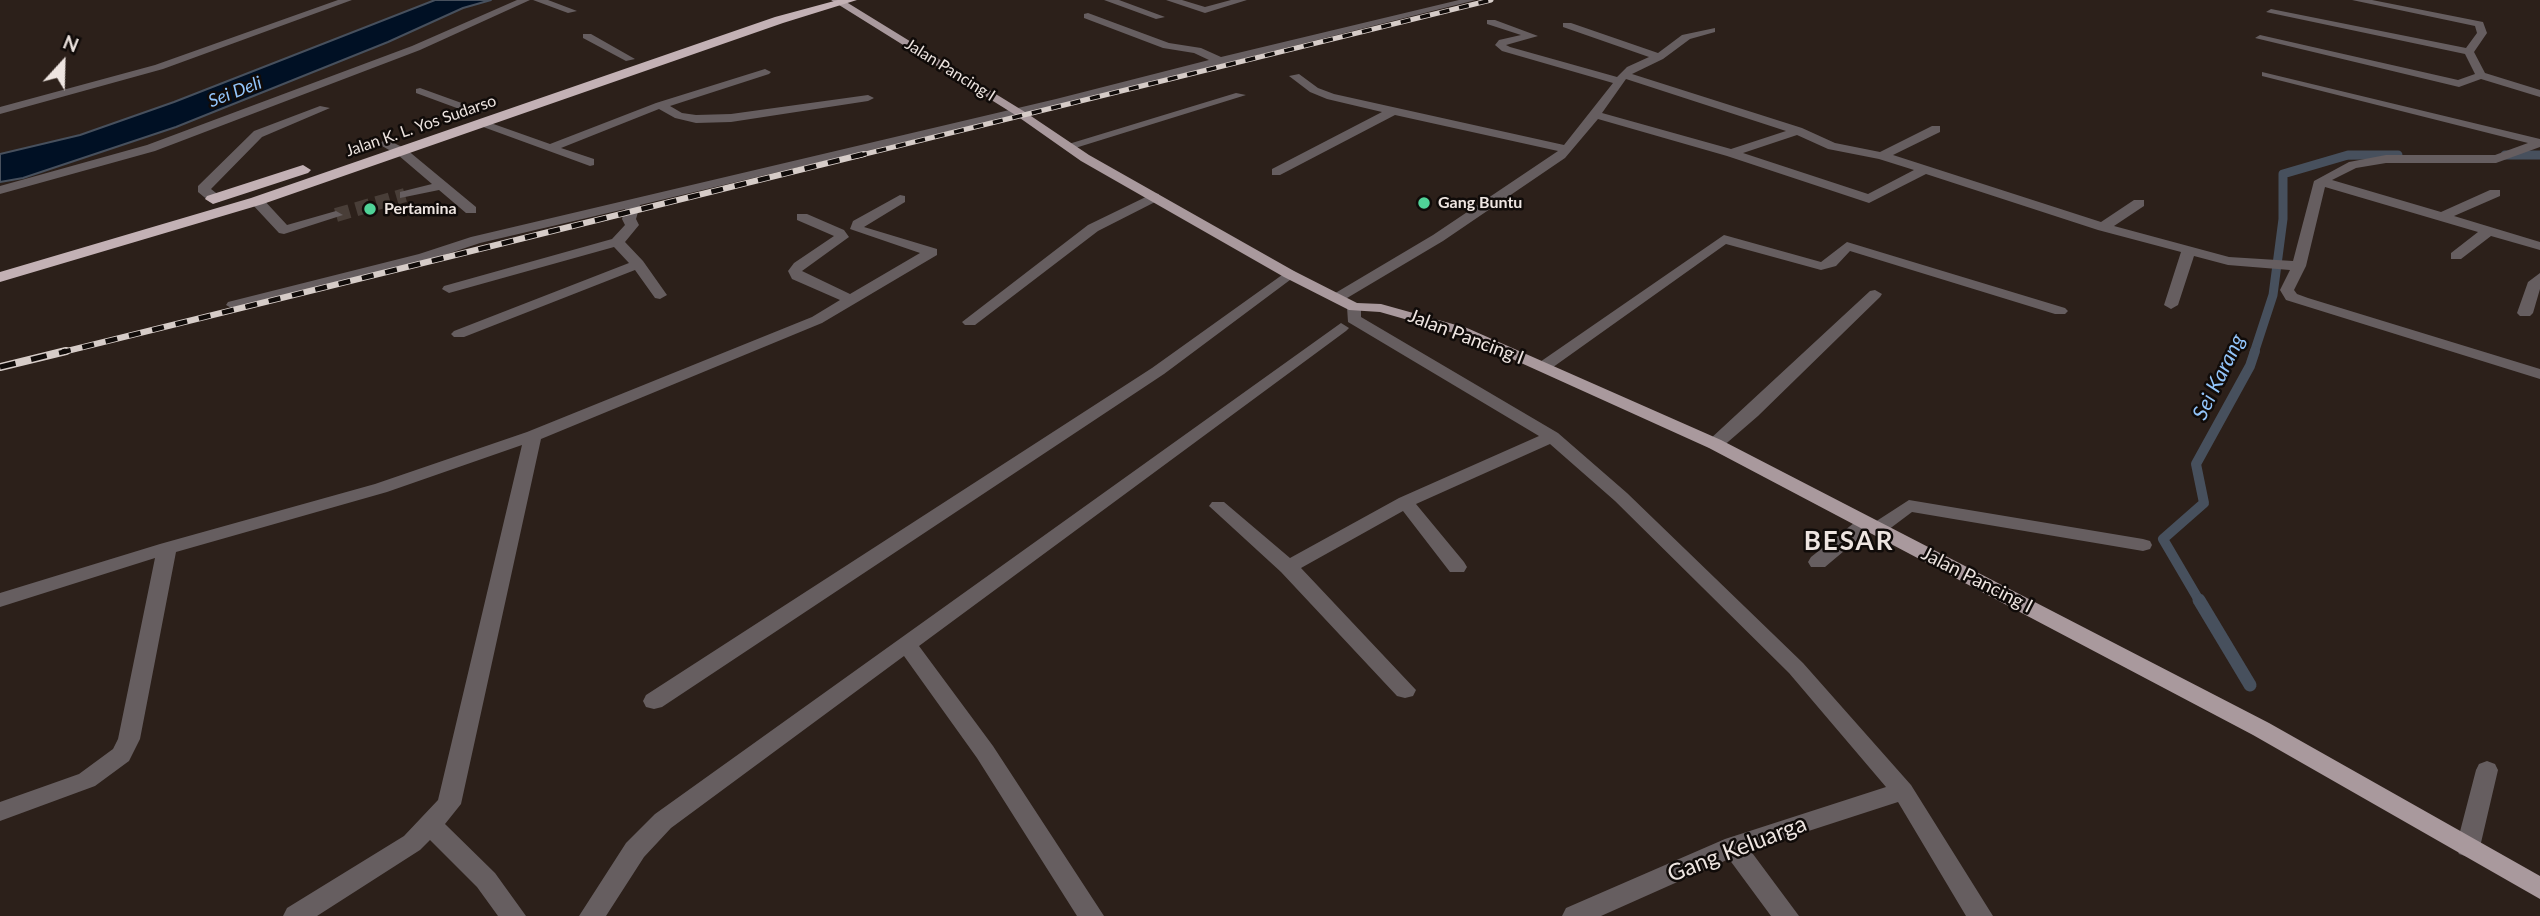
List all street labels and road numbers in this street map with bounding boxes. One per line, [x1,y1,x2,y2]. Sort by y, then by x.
street label: Jalan Pancing I [901,35,999,105]
street label: Jalan K. L. Yos Sudarso [343,91,499,161]
street label: Jalan Pancing I [1405,305,1527,369]
street label: Jalan Pancing I [1918,542,2036,618]
street label: Gang Keluarga [1664,810,1810,888]

